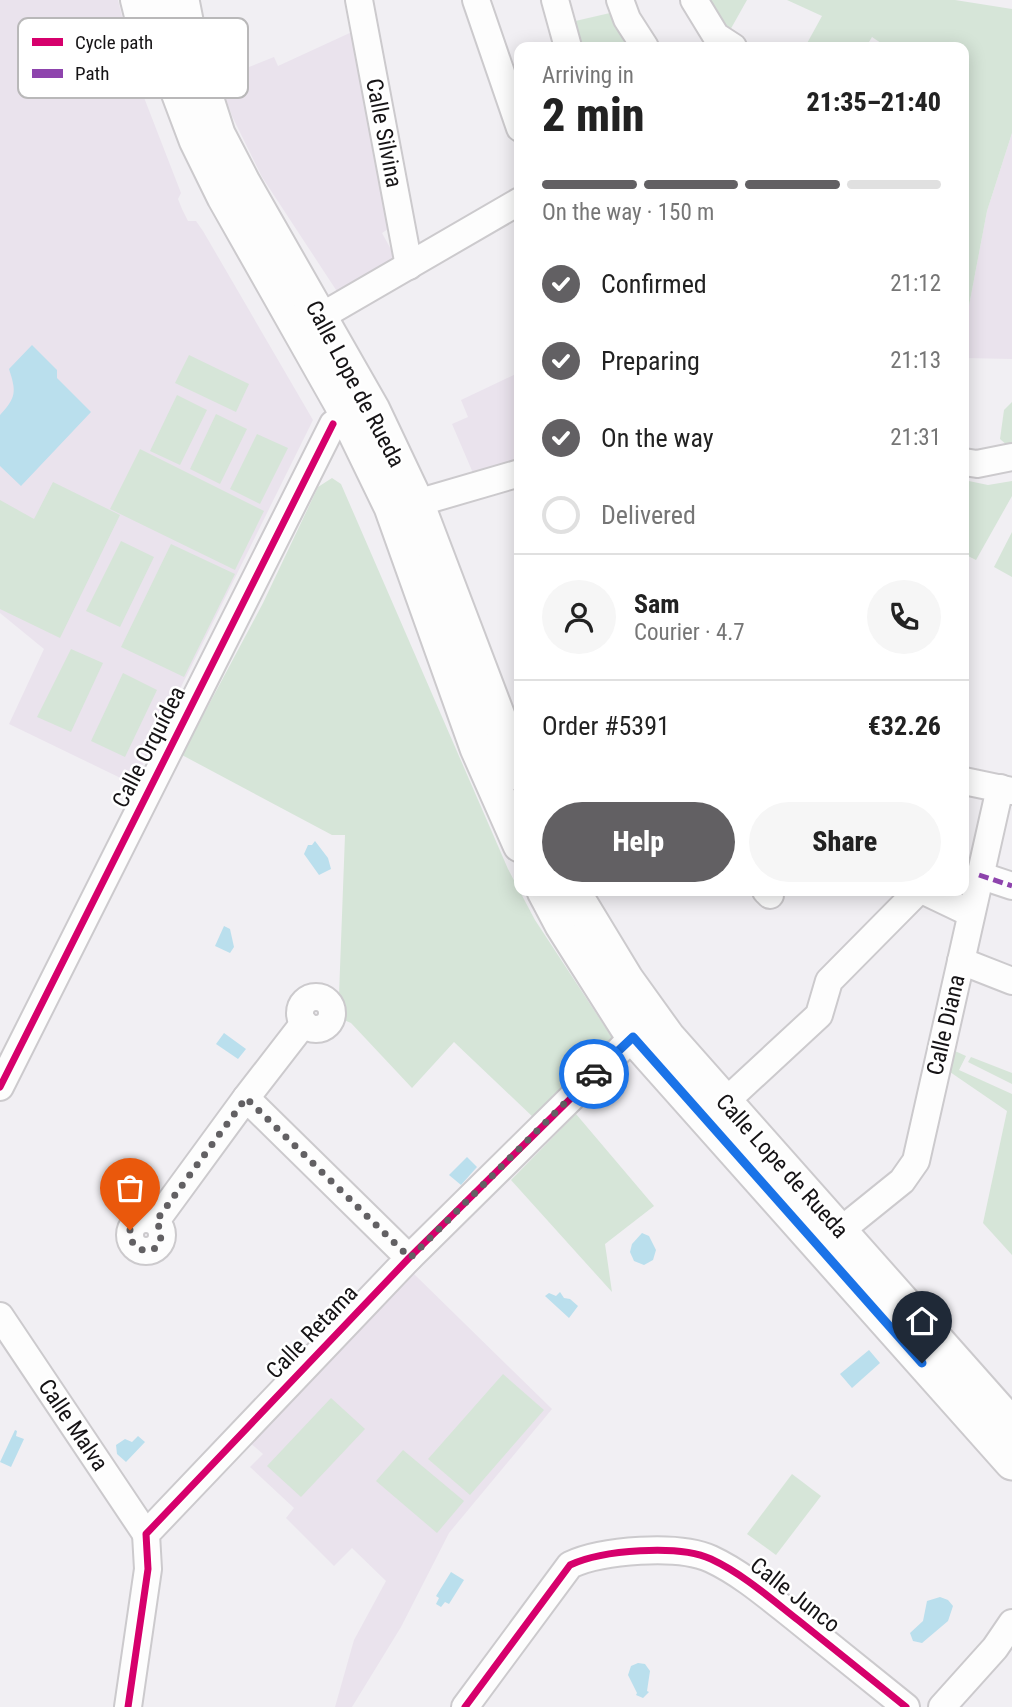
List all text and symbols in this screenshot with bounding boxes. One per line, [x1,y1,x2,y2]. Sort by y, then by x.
legend [18,18,248,98]
text: Cycle path [75,31,153,54]
text: Path [75,62,109,85]
text: Arriving in [542,62,634,89]
street label: Calle Silvina [360,76,408,190]
text: 21:35–21:40 [807,87,941,117]
text: 2 min [542,88,645,142]
text: On the way · 150 m [542,199,714,226]
icon: check [542,265,580,303]
text: Confirmed [601,269,707,299]
text: 21:12 [890,270,941,297]
street label: Calle Lope de Rueda [300,296,410,472]
icon: check [542,342,580,380]
text: Preparing [601,346,700,376]
text: 21:13 [890,347,941,374]
icon: check [542,419,580,457]
text: On the way [601,423,714,453]
text: 21:31 [890,424,941,451]
text: Delivered [601,500,696,530]
button: person [542,580,616,654]
button: phone [867,580,941,654]
text: Sam [634,589,680,619]
text: Courier · 4.7 [634,619,745,646]
street label: Calle Orquídea [107,682,191,812]
text: Order #5391 [542,711,670,741]
text: €32.26 [868,711,941,741]
button: Help [542,802,735,882]
button: Share [749,802,941,882]
street label: Calle Diana [921,972,971,1078]
courier [559,1039,629,1109]
icon: car [575,1055,613,1093]
street label: Calle Lope de Rueda [710,1088,854,1244]
pin [100,1158,160,1230]
icon: bag [111,1169,149,1207]
street label: Calle Retama [261,1280,363,1384]
pin [892,1291,952,1363]
icon: home [903,1302,941,1340]
street label: Calle Malva [32,1374,114,1476]
street label: Calle Junco [745,1552,845,1638]

